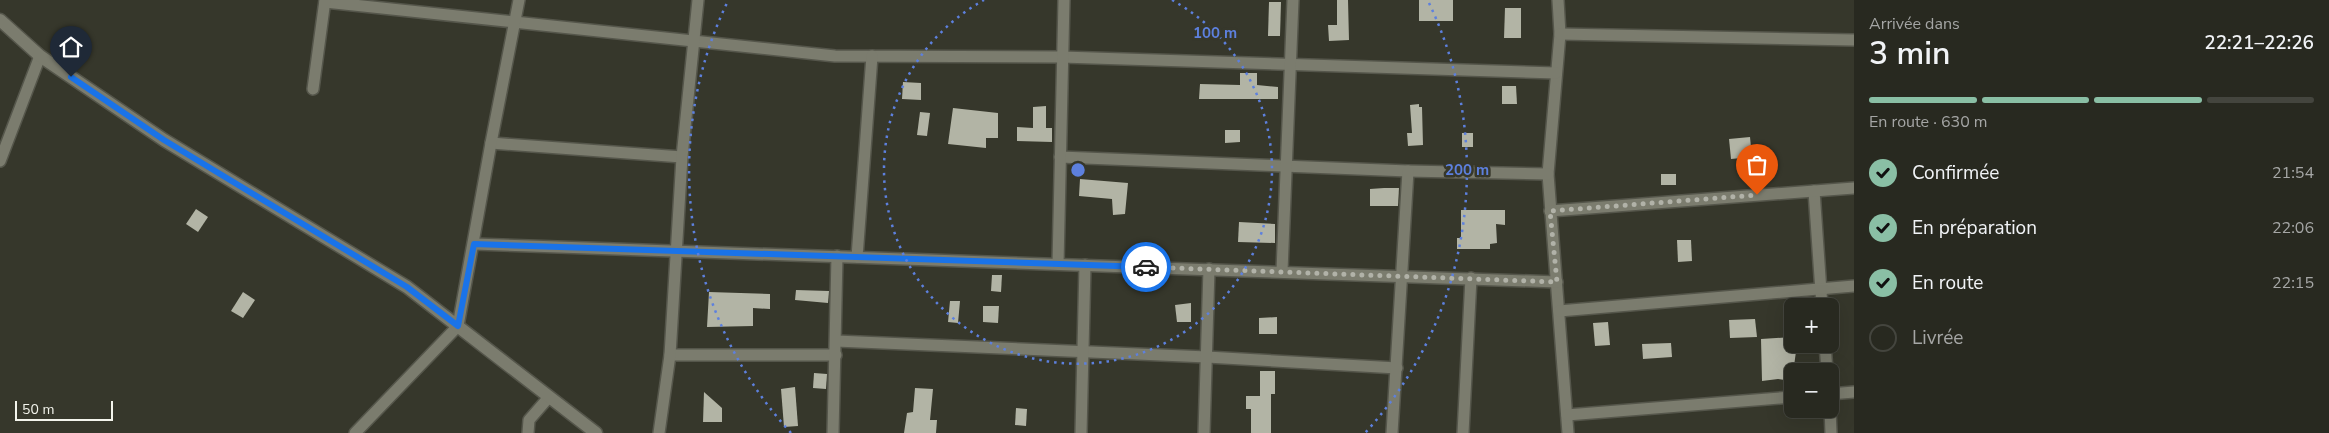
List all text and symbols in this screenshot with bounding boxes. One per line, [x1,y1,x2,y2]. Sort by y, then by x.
text: Arrivée dans [1869,13,1960,35]
text: 100 m [1193,23,1237,43]
pin [50,26,92,77]
text: 22:21–22:26 [2204,30,2314,56]
text: 3 min [1869,32,1951,75]
icon: home [57,33,85,61]
text: En route · 630 m [1869,111,1988,133]
pin [1736,144,1778,195]
icon: bag [1743,151,1771,179]
icon: check [1869,159,1897,187]
text: 200 m [1445,160,1489,180]
text: Confirmée [1912,160,1999,186]
centre of rings [1069,161,1087,179]
text: 21:54 [2272,162,2314,184]
icon: check [1869,214,1897,242]
text: En préparation [1912,215,2037,241]
text: 22:06 [2272,217,2314,239]
courier [1121,242,1171,292]
icon: car [1132,253,1160,281]
icon: check [1869,269,1897,297]
text: En route [1912,270,1983,296]
text: 22:15 [2272,272,2314,294]
map controls [1784,298,1839,418]
button: + [1784,298,1839,353]
text: Livrée [1912,325,1963,351]
button: − [1784,363,1839,418]
scale bar [15,398,112,421]
text: 50 m [22,400,54,419]

